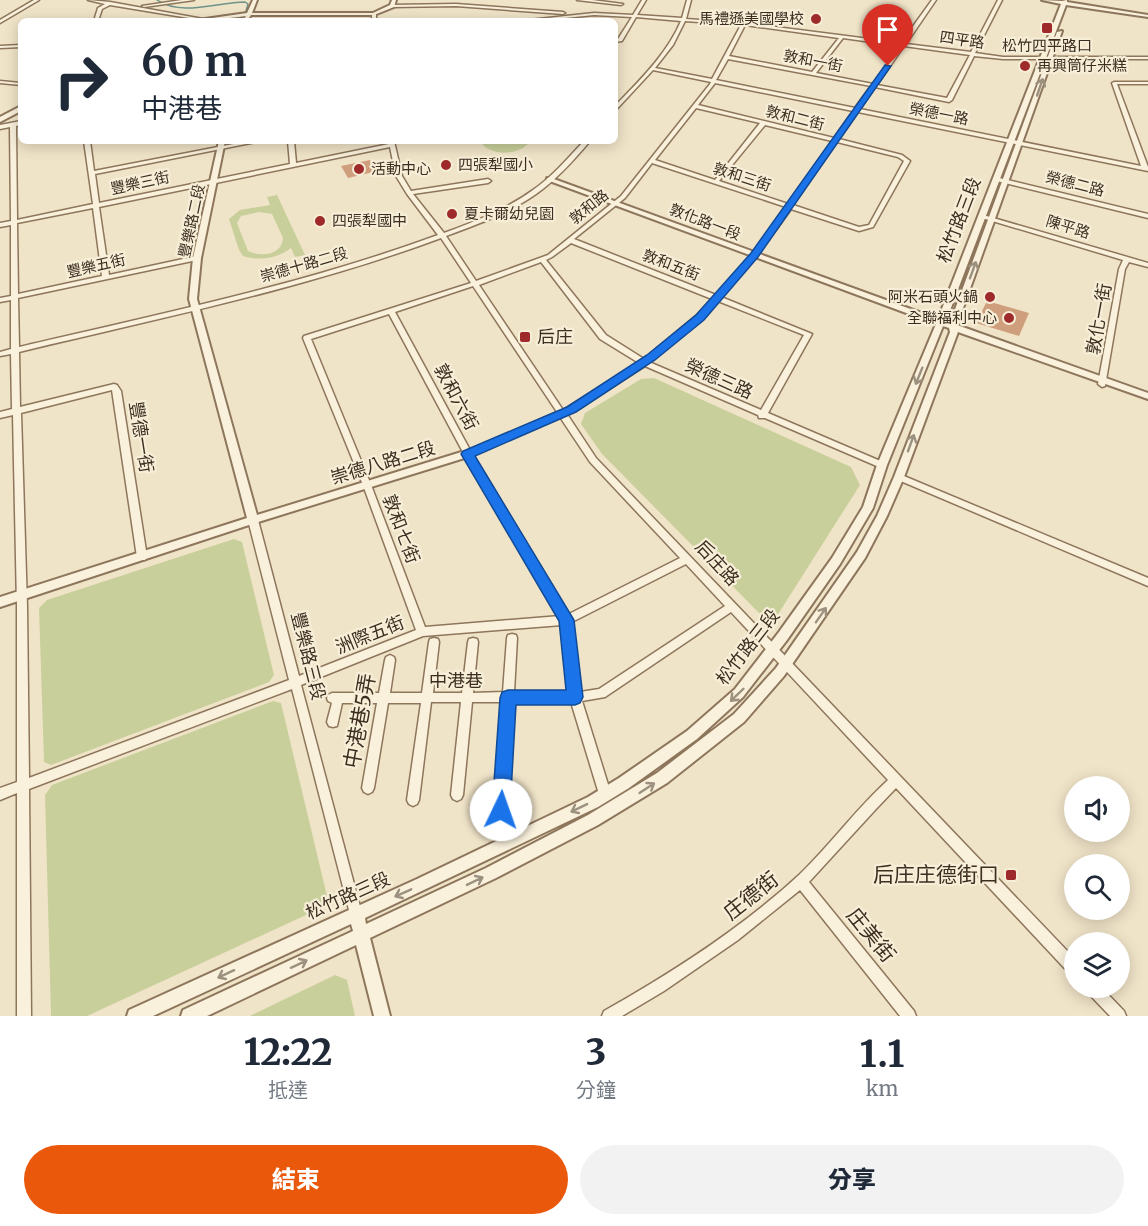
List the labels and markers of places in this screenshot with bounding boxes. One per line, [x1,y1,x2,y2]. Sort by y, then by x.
pin [862,4,913,66]
place label: 馬禮遜美國學校 [699,9,804,28]
marker: 馬禮遜美國學校 [809,12,823,26]
marker: 松竹四平路口 [1040,21,1054,35]
place label: 松竹四平路口 [1002,36,1092,55]
place label: 再興筒仔米糕 [1037,56,1127,75]
marker: 再興筒仔米糕 [1018,59,1032,73]
place label: 四張犁國小 [458,155,533,174]
marker: 四張犁國小 [439,158,453,172]
place label: 活動中心 [371,159,431,178]
marker: 活動中心 [352,162,366,176]
place label: 夏卡爾幼兒園 [464,204,554,223]
marker: 夏卡爾幼兒園 [445,207,459,221]
place label: 四張犁國中 [332,211,407,230]
marker: 四張犁國中 [313,214,327,228]
place label: 阿米石頭火鍋 [888,287,978,306]
marker: 阿米石頭火鍋 [983,290,997,304]
place label: 全聯福利中心 [907,308,997,327]
marker: 全聯福利中心 [1002,311,1016,325]
place label: 后庄 [537,325,573,348]
marker: 后庄 [518,330,532,344]
place label: 后庄庄德街口 [873,861,999,888]
marker: 后庄庄德街口 [1004,868,1018,882]

